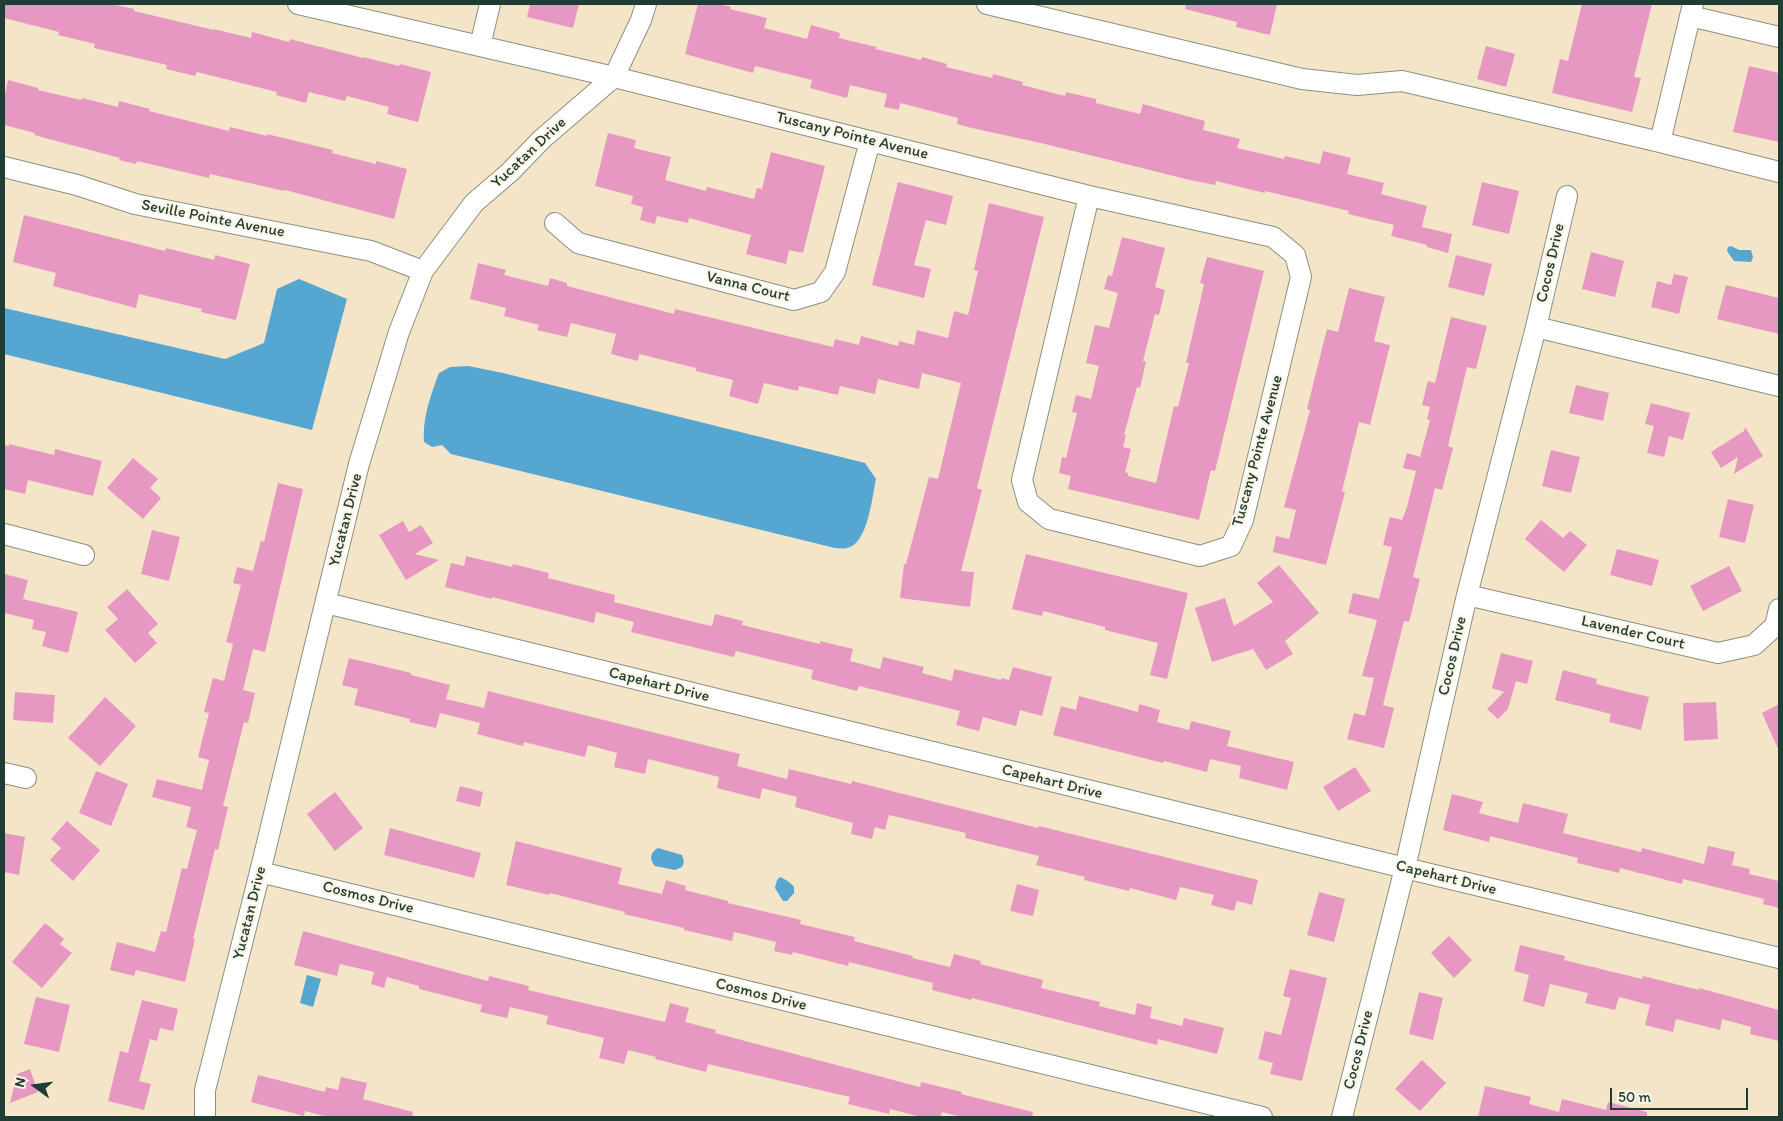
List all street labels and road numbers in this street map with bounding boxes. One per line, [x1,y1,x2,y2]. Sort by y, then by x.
street label: Tuscany Pointe Avenue [774,108,930,164]
street label: Yucatan Drive [487,113,571,193]
street label: Seville Pointe Avenue [140,196,286,242]
street label: Cocos Drive [1533,221,1569,305]
street label: Vanna Court [704,267,792,307]
street label: Tuscany Pointe Avenue [1228,373,1288,529]
street label: Yucatan Drive [325,471,367,569]
street label: Lavender Court [1579,612,1687,654]
street label: Cocos Drive [1435,614,1471,698]
street label: Capehart Drive [607,663,711,707]
street label: Capehart Drive [1000,760,1104,804]
street label: Capehart Drive [1394,856,1498,900]
street label: Yucatan Drive [229,864,271,962]
street label: Cosmos Drive [320,877,416,919]
street label: Cosmos Drive [713,974,809,1016]
street label: Cocos Drive [1340,1008,1378,1092]

